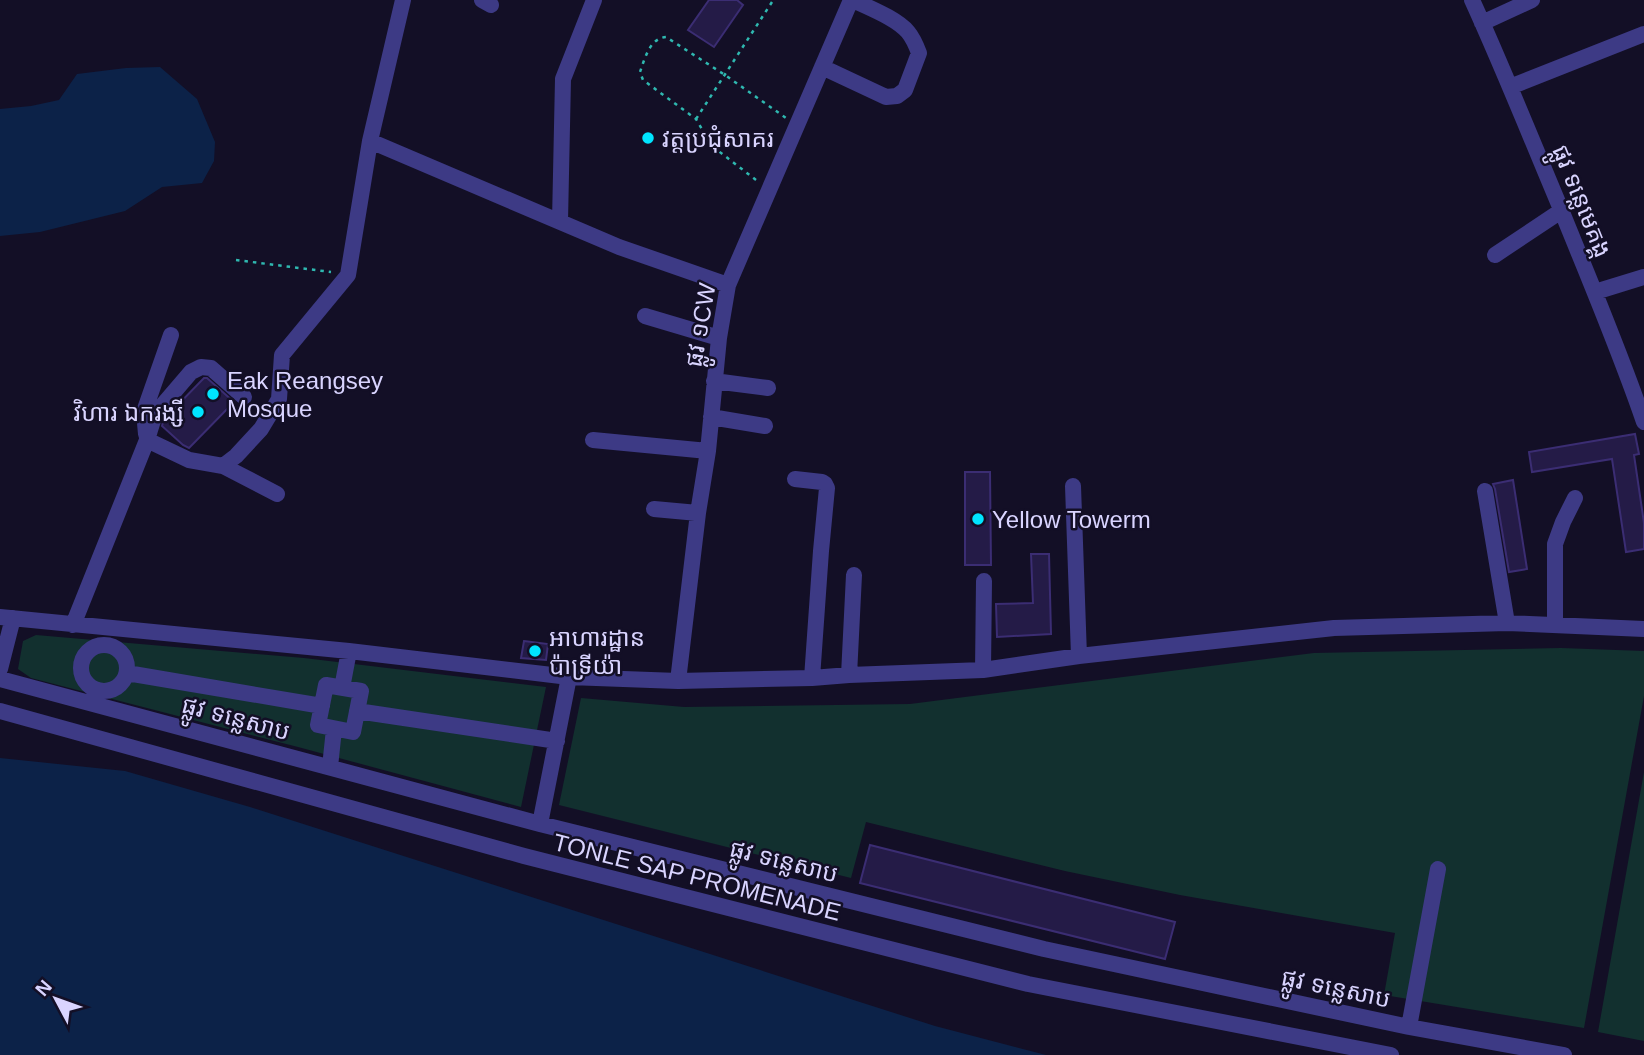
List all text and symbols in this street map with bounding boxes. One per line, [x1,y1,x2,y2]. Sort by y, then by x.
place label: វត្តប្រជុំសាគរ [662,124,774,153]
marker: វត្តប្រជុំសាគរ [640,130,656,146]
street label: ផ្លូវ ទន្លេមេគង្គ [1539,141,1617,265]
street label: ផ្លូវ ១CW [679,280,730,371]
place label: Eak Reangsey Mosque [227,367,383,422]
marker: Eak Reangsey Mosque [205,386,221,402]
place label: វិហារ ឯករង្សី [73,398,184,427]
marker: វិហារ ឯករង្សី [190,404,206,420]
place label: Yellow Towerm [992,506,1151,533]
marker: Yellow Towerm [970,511,986,527]
place label: អាហារដ្ឋាន ប៉ាទ្រីយ៉ា [549,624,645,680]
marker: អាហារដ្ឋាន ប៉ាទ្រីយ៉ា [527,643,543,659]
street label: ផ្លូវ ទន្លេសាប [177,691,293,754]
street label: TONLE SAP PROMENADE [551,828,843,926]
street label: ផ្លូវ ទន្លេសាប [725,835,841,896]
street label: ផ្លូវ ទន្លេសាប [1277,963,1393,1022]
north arrow [21,964,91,1034]
text: N [31,976,56,1000]

